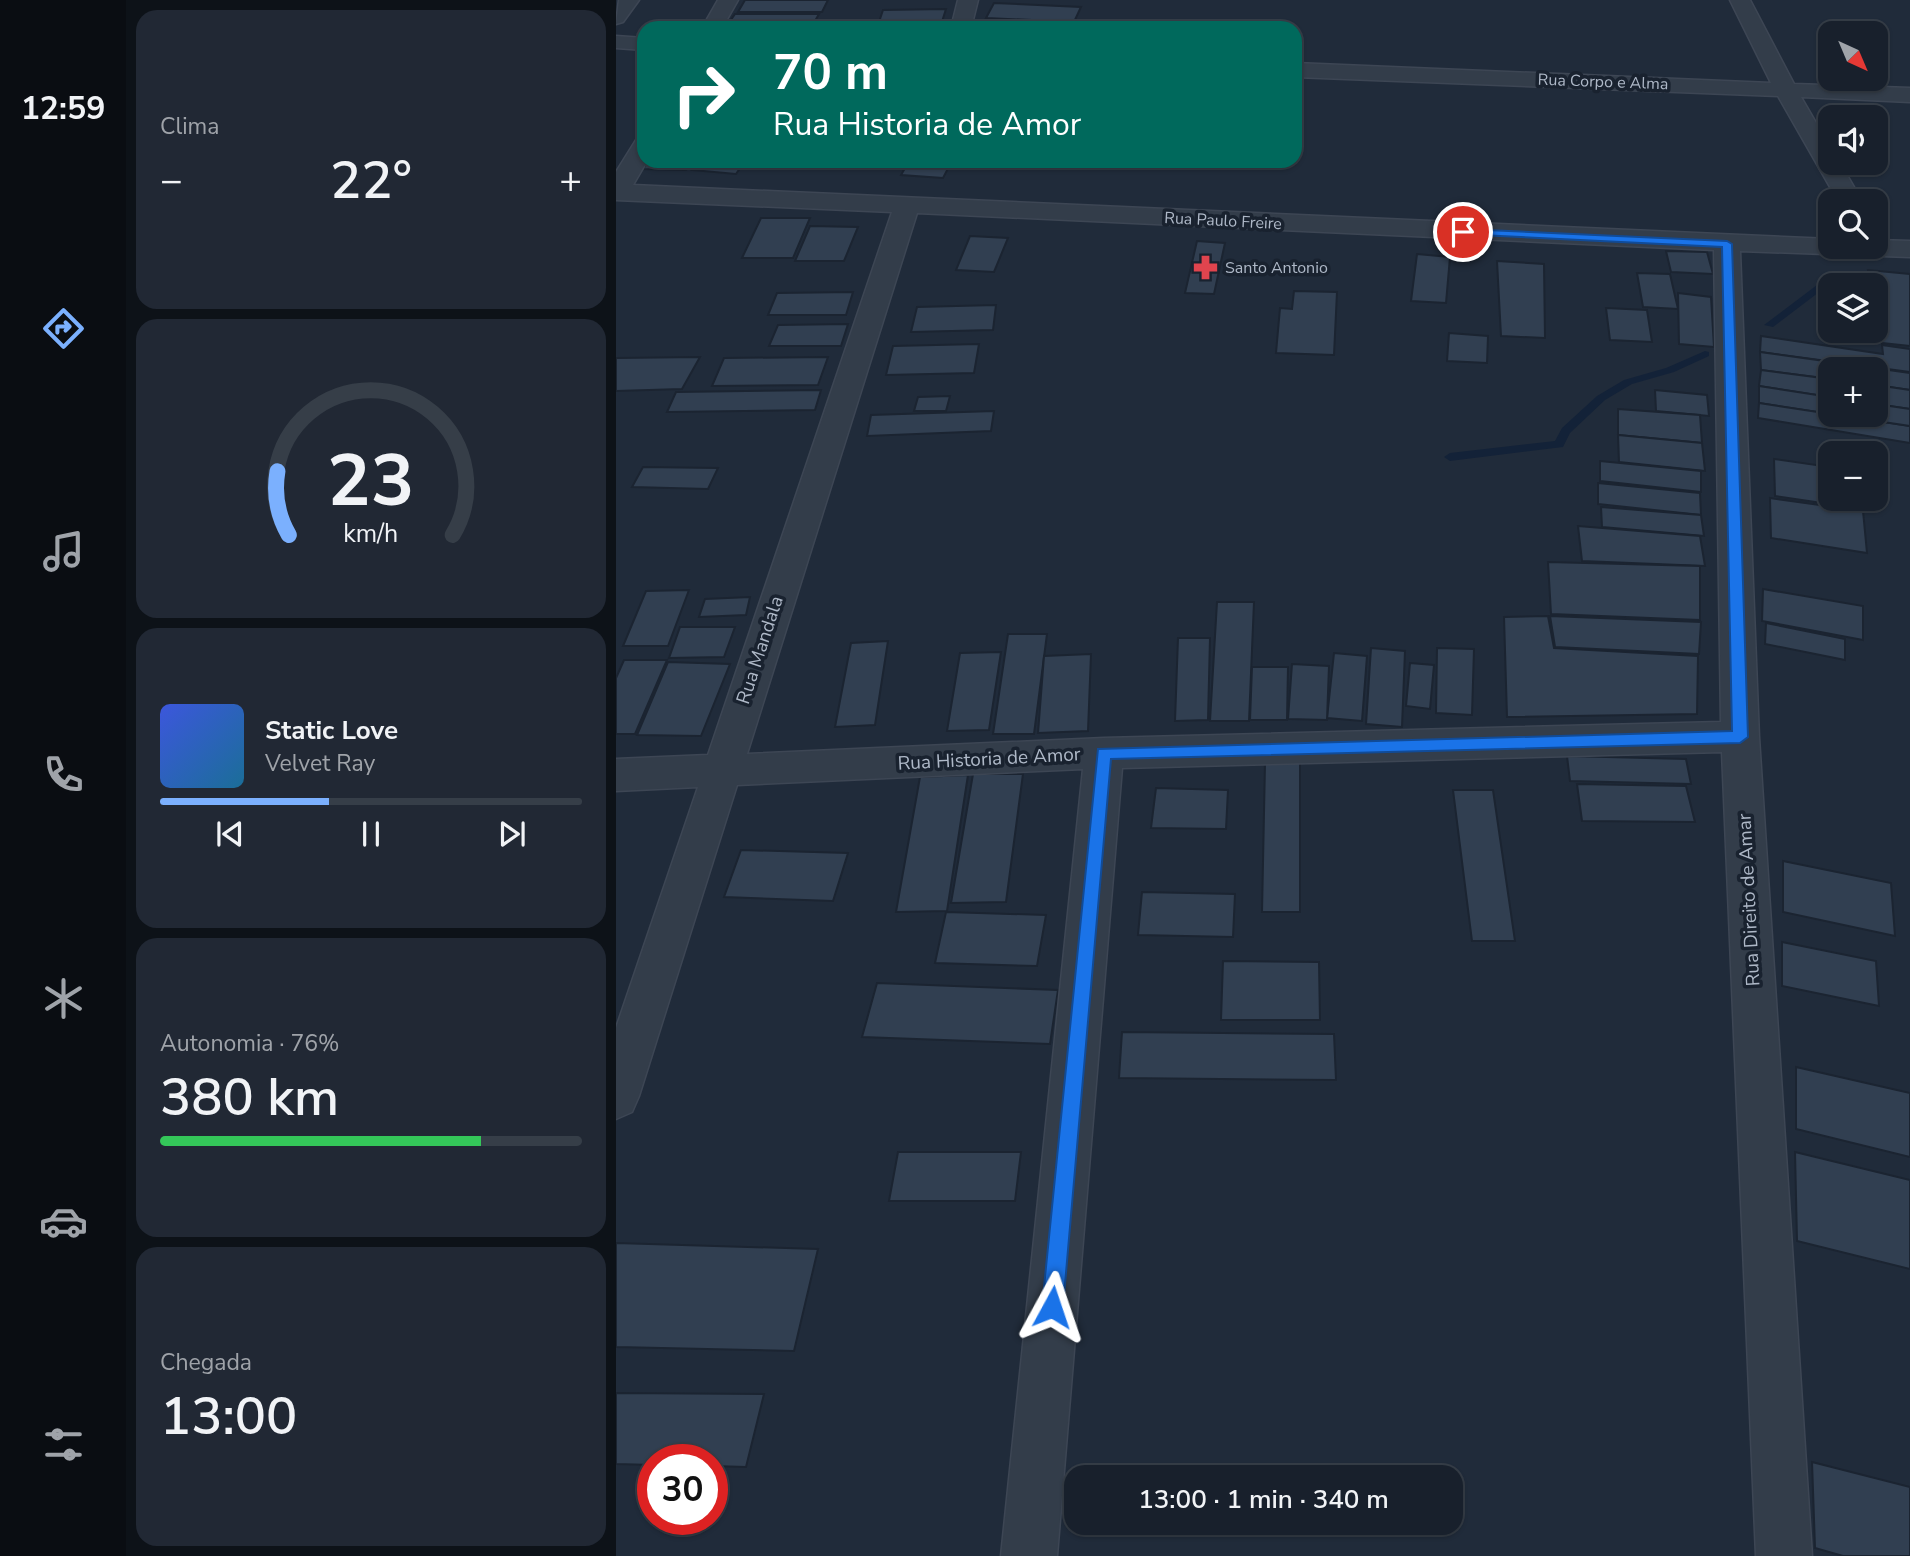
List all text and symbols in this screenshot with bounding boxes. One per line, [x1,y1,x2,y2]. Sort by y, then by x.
north arrow [1818,21,1888,91]
map controls [1818,21,1888,511]
text: 70 m [773,39,888,106]
icon: right [658,49,749,140]
street label: Rua Corpo e Alma [1537,69,1669,95]
text: 12:59 [21,87,105,130]
text: Rua Historia de Amor [773,103,1081,146]
button: sound [1818,105,1888,175]
text: Clima [160,111,220,142]
text: 22° [330,145,412,216]
text: − [160,155,183,206]
text: + [559,155,582,206]
button: search [1818,189,1888,259]
pin [1433,202,1493,262]
street label: Rua Paulo Freire [1164,207,1282,235]
icon: arrive [1444,213,1482,251]
pharmacy icon: Santo Antonio [1191,254,1219,282]
place label: Santo Antonio [1225,257,1328,279]
button: layers [1818,273,1888,343]
icon: directions [39,304,88,353]
button: + [1818,357,1888,427]
text: 23 [327,431,415,531]
button: − [1818,441,1888,511]
text: km/h [343,517,399,551]
icon: music [39,527,88,576]
street label: Rua Mandala [730,593,790,707]
text: Static Love [265,713,398,748]
street label: Rua Historia de Amor [897,741,1081,777]
text: Velvet Ray [265,748,375,779]
icon: phone [39,750,88,799]
street label: Rua Direito de Amar [1731,813,1767,987]
icon: previous [211,815,249,853]
icon: pause [352,815,390,853]
icon: next [493,815,531,853]
icon: climate [39,974,88,1023]
text: Autonomia · 76% [160,1028,340,1059]
text: 380 km [160,1062,339,1133]
icon: car [39,1197,88,1246]
position arrow [1015,1270,1089,1344]
text: Chegada [160,1347,252,1378]
text: 13:00 [160,1381,297,1452]
icon: filters [39,1420,88,1469]
speed limit sign: 30 [637,1444,728,1535]
text: 13:00 · 1 min · 340 m [1138,1482,1389,1517]

